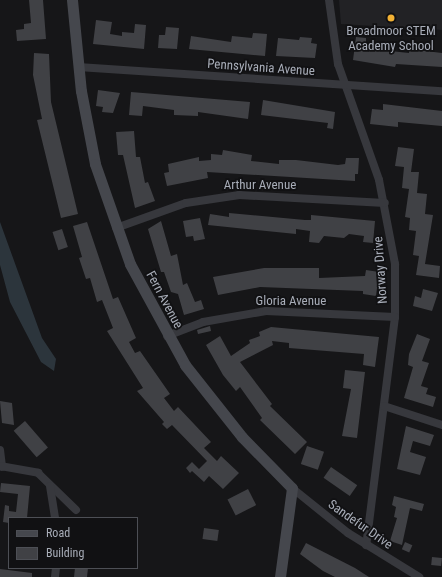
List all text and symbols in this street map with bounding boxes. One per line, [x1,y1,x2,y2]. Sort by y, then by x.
marker: Broadmoor STEM Academy School [386,13,396,23]
place label: Broadmoor STEM Academy School [346,24,436,55]
street label: Pennsylvania Avenue [207,56,315,80]
street label: Arthur Avenue [224,177,296,193]
street label: Norway Drive [371,236,391,304]
street label: Fern Avenue [142,269,186,331]
street label: Gloria Avenue [256,293,326,309]
street label: Sandefur Drive [325,497,395,553]
legend [8,517,138,569]
text: Road [46,526,70,540]
text: Building [46,546,84,560]

